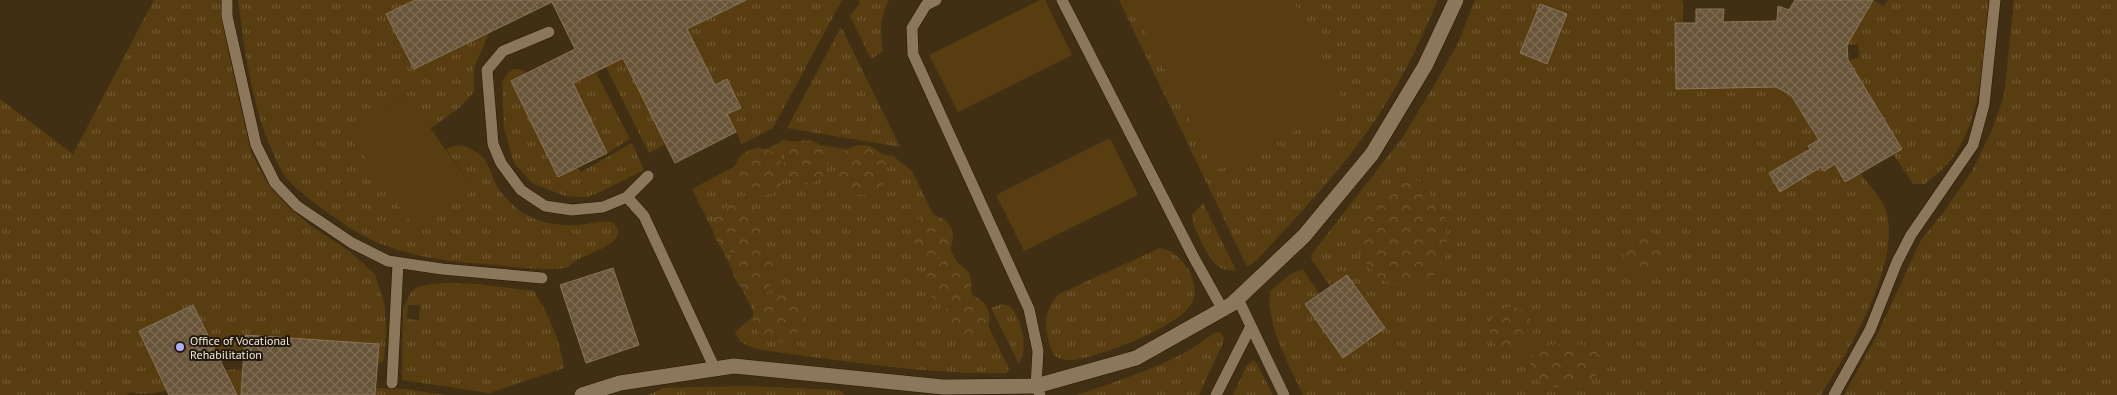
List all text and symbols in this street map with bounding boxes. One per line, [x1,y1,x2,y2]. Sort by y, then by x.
place label: Office of Vocational Rehabilitation [190,333,290,362]
marker: Office of Vocational Rehabilitation [174,341,186,353]

